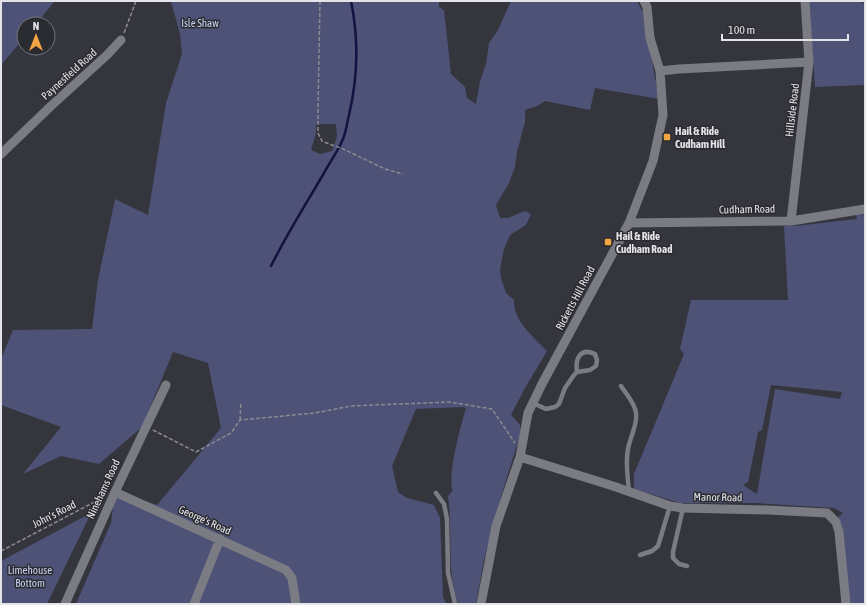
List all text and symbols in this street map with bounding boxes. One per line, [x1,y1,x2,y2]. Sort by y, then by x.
north arrow [16,16,56,56]
scale bar [722,16,848,42]
park label: Isle Shaw [181,17,219,29]
text: N [33,20,39,32]
text: 100 m [728,23,755,37]
street label: Paynesfield Road [39,46,99,102]
street label: Hillside Road [783,83,801,137]
place label: Hail & Ride Cudham Hill [675,125,726,150]
marker: Hail & Ride Cudham Hill [662,132,672,142]
street label: Cudham Road [719,203,775,215]
place label: Hail & Ride Cudham Road [616,230,672,255]
marker: Hail & Ride Cudham Road [603,237,613,247]
street label: Ricketts Hill Road [553,264,597,332]
street label: Ninehams Road [84,457,122,521]
street label: Manor Road [694,491,742,503]
street label: John's Road [30,498,78,530]
street label: George's Road [177,503,233,537]
park label: Limehouse Bottom [8,564,52,589]

